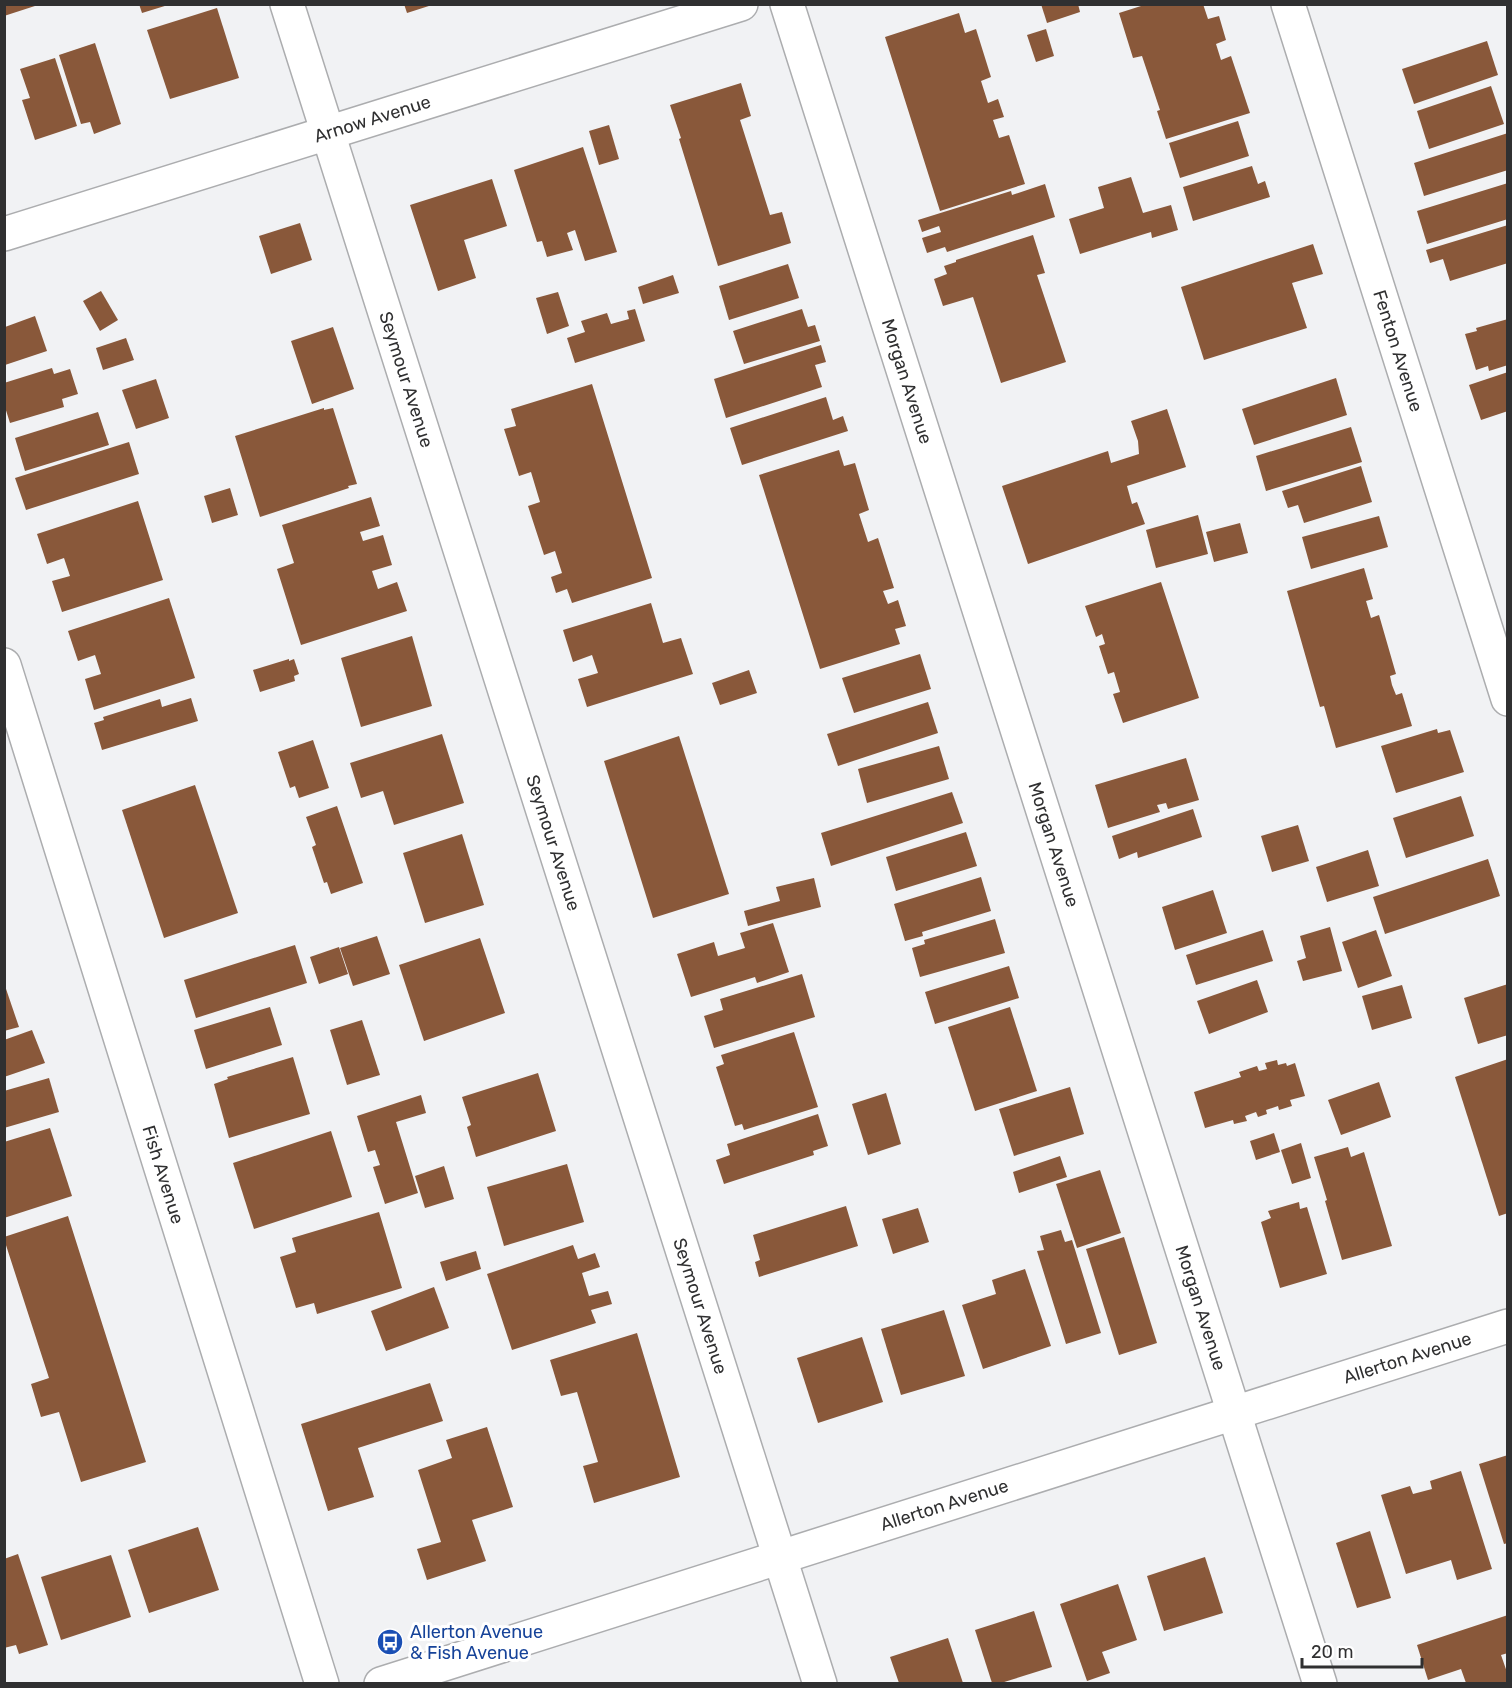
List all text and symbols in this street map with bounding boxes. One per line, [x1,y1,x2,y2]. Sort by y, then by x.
street label: Arnow Avenue [311,90,434,148]
street label: Fenton Avenue [1368,287,1427,415]
street label: Seymour Avenue [374,309,438,450]
street label: Morgan Avenue [877,316,937,447]
street label: Seymour Avenue [521,772,585,914]
street label: Morgan Avenue [1024,779,1084,910]
street label: Fish Avenue [137,1123,189,1227]
street label: Seymour Avenue [668,1235,732,1377]
street label: Morgan Avenue [1171,1243,1231,1373]
street label: Allerton Avenue [1341,1327,1474,1389]
street label: Allerton Avenue [878,1474,1011,1536]
place label: Allerton Avenue & Fish Avenue [410,1621,543,1664]
bus stop icon: Allerton Avenue & Fish Avenue [375,1627,405,1657]
scale bar [1302,1631,1422,1669]
text: 20 m [1311,1641,1353,1663]

